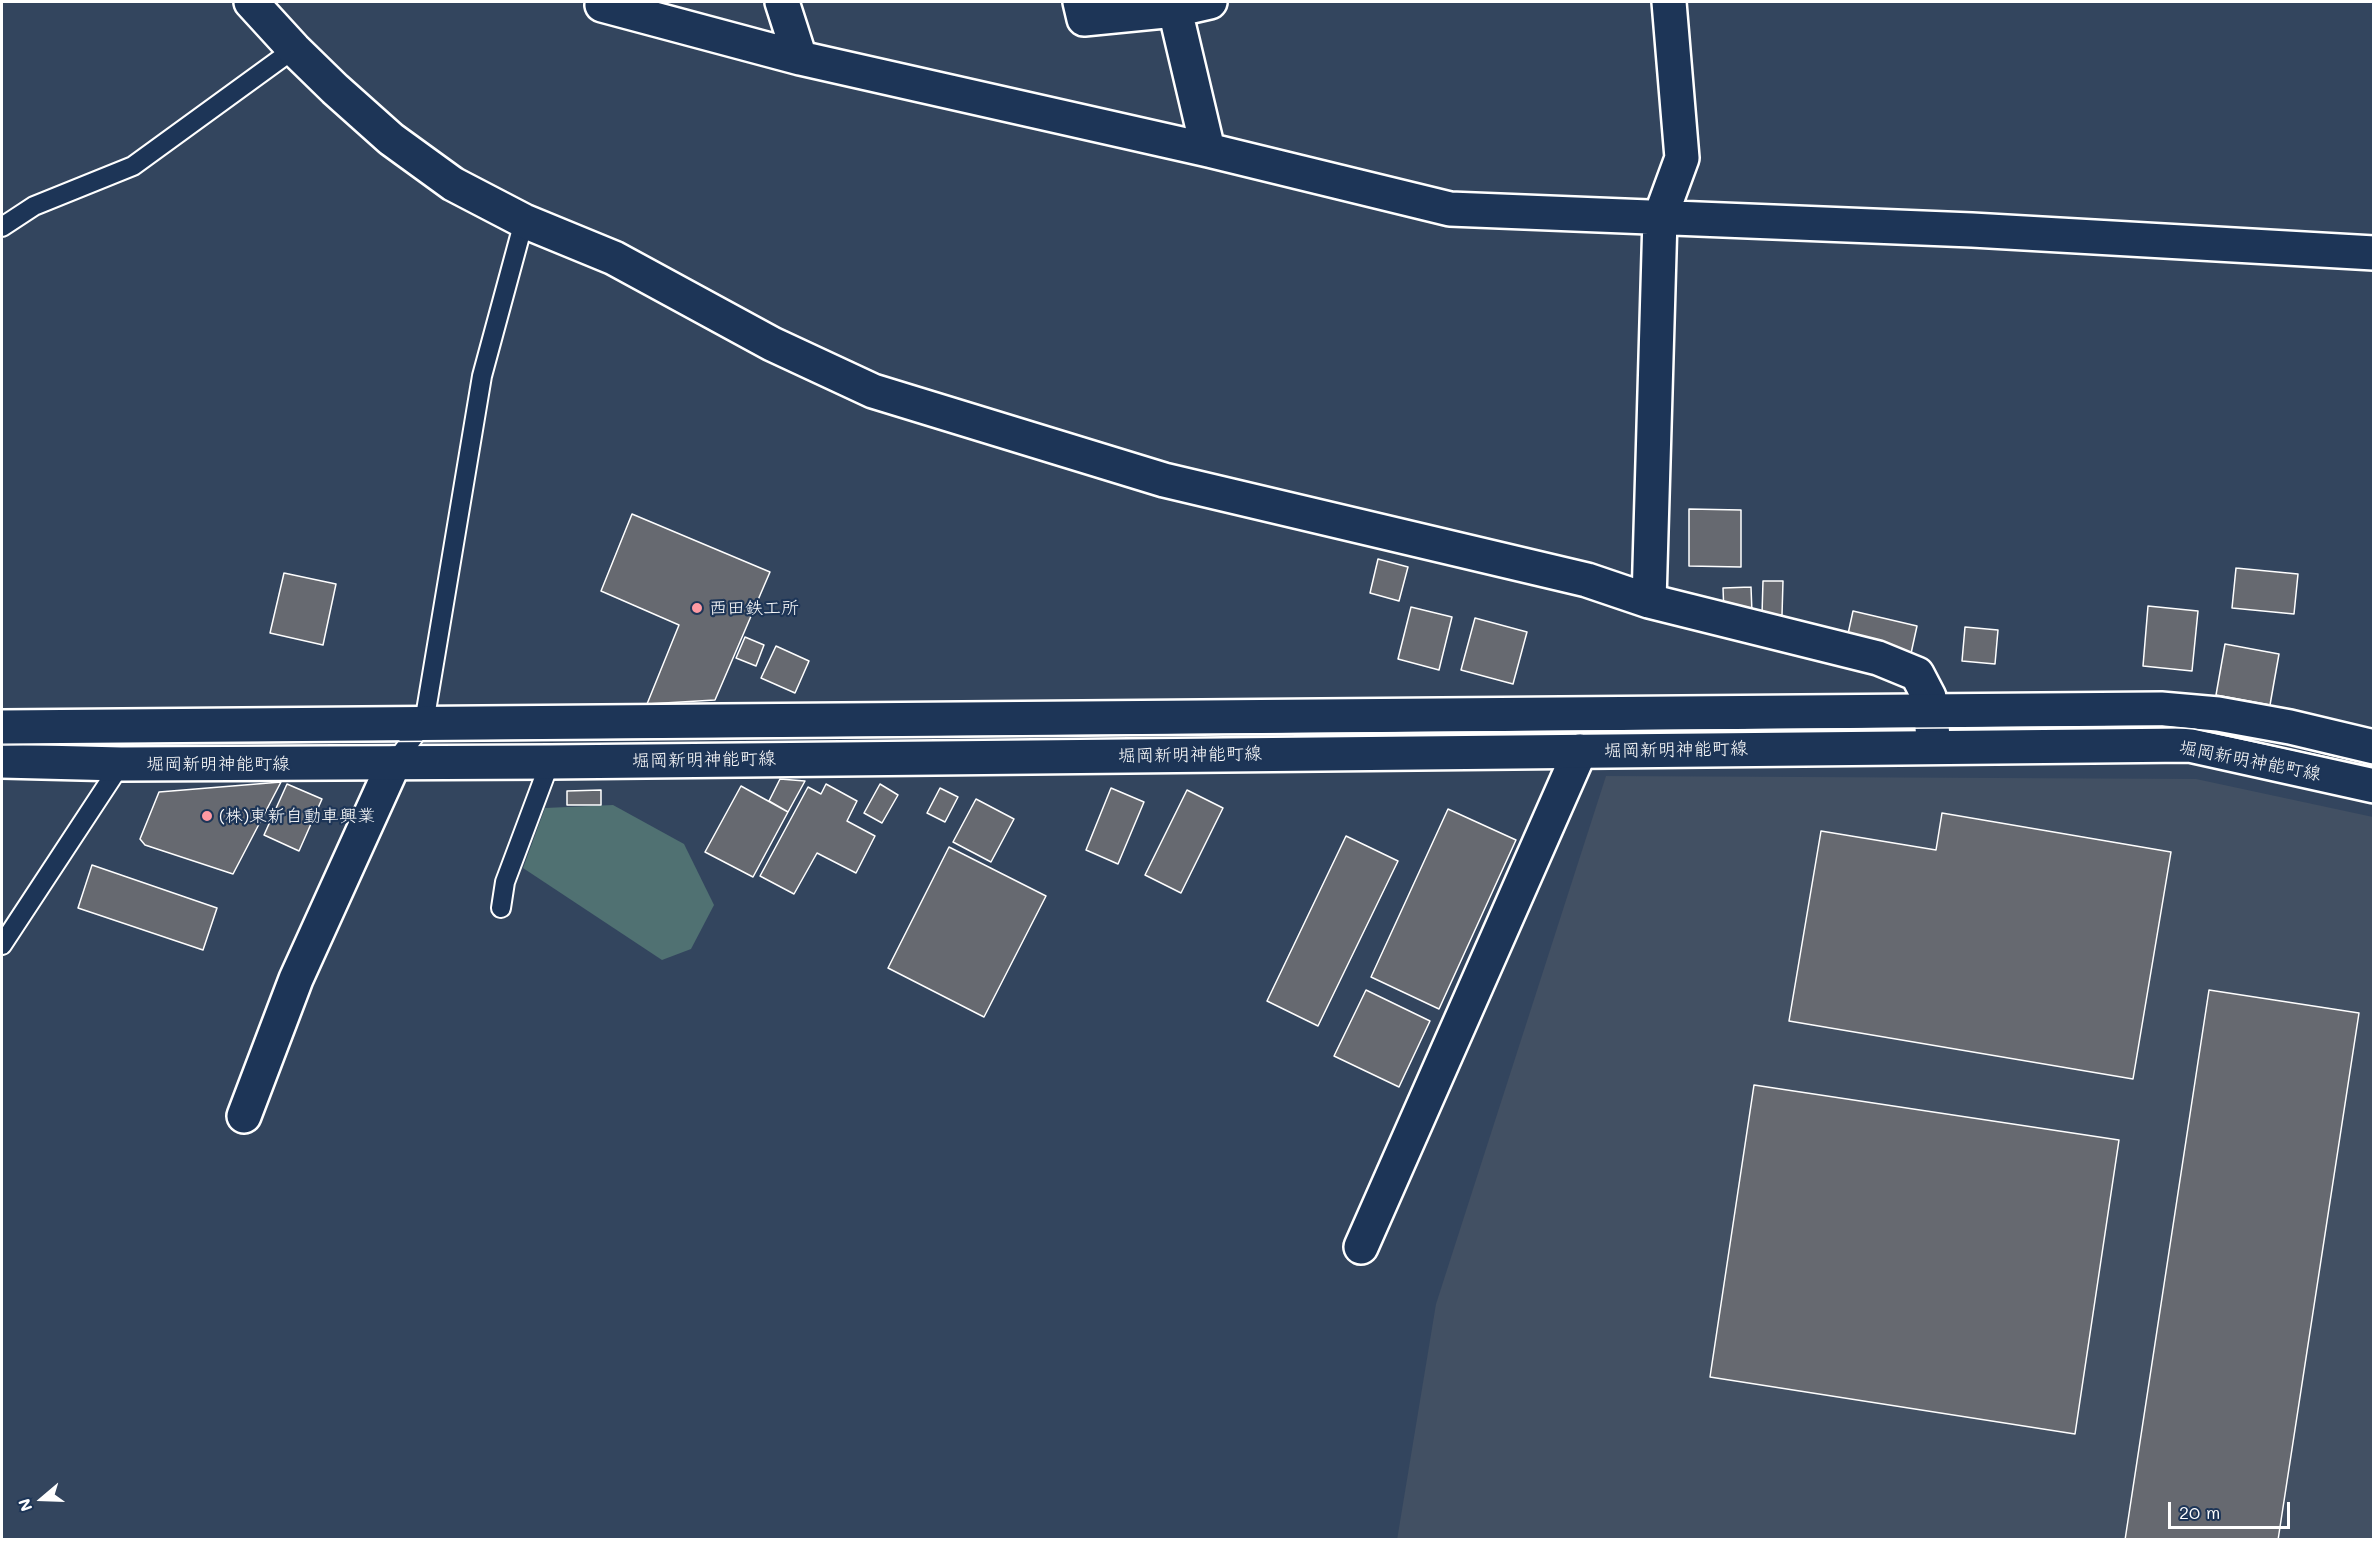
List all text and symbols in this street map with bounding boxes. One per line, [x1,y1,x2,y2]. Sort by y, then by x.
place label: 西田鉄工所 [709,597,799,619]
marker: 西田鉄工所 [690,601,704,615]
street label: 堀岡新明神能町線 [2177,737,2323,785]
street label: 堀岡新明神能町線 [1604,738,1748,762]
street label: 堀岡新明神能町線 [1118,743,1262,767]
street label: 堀岡新明神能町線 [632,748,776,772]
street label: 堀岡新明神能町線 [146,753,290,775]
place label: (株)東新自動車興業 [219,805,375,827]
marker: (株)東新自動車興業 [200,809,214,823]
north arrow [12,1469,72,1529]
scale bar [2171,1490,2292,1528]
text: N [13,1496,36,1514]
text: 20 m [2179,1500,2220,1524]

